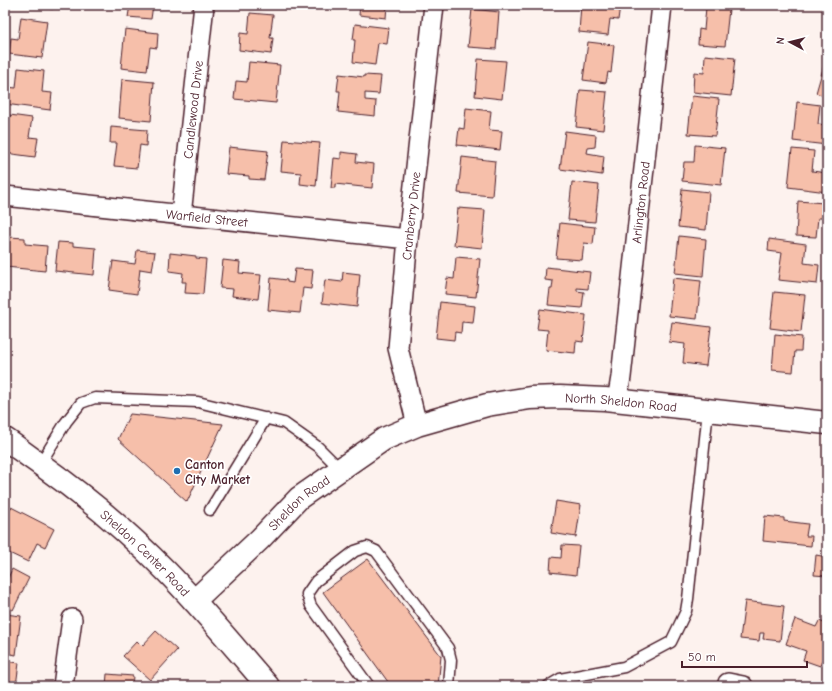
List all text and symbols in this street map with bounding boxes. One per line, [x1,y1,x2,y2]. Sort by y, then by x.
north arrow [770,22,810,62]
text: N [774,36,787,45]
street label: Candlewood Drive [180,59,205,160]
street label: Arlington Road [628,161,652,244]
street label: Cranberry Drive [399,170,423,261]
street label: Warfield Street [165,206,250,229]
street label: North Sheldon Road [565,390,678,414]
place label: Canton City Market [185,457,251,487]
marker: Canton City Market [172,466,182,476]
street label: Sheldon Road [265,472,332,533]
street label: Sheldon Center Road [98,507,193,599]
scale bar [682,643,807,669]
text: 50 m [688,650,716,664]

